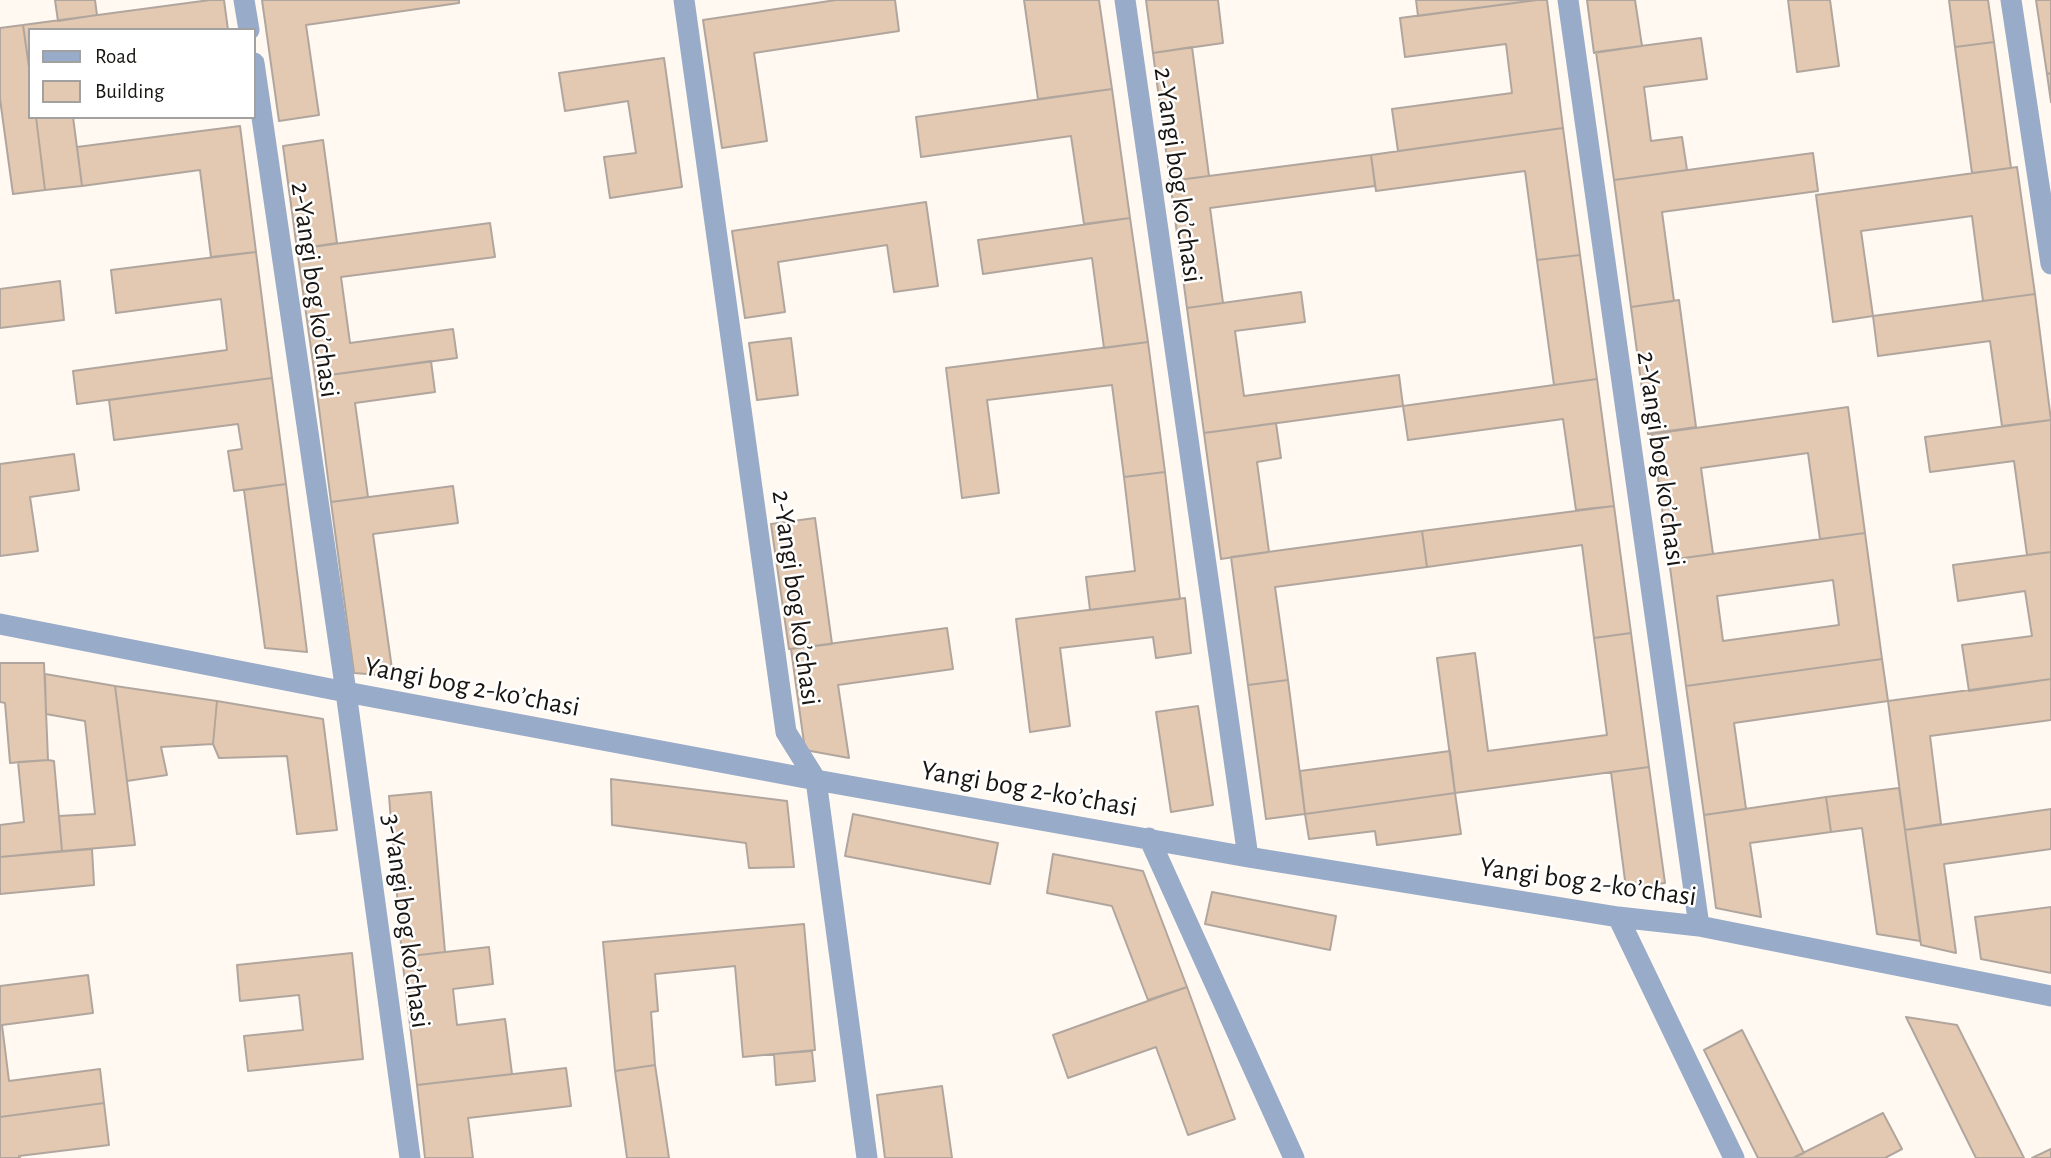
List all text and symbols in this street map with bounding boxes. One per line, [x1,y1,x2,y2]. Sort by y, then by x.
legend [28,28,256,119]
text: Road [95,46,137,67]
street label: 2-Yangi bog koʼchasi [1146,65,1210,285]
text: Building [95,81,164,102]
street label: 2-Yangi bog koʼchasi [283,180,347,400]
street label: 2-Yangi bog koʼchasi [1629,349,1693,569]
street label: 2-Yangi bog koʼchasi [764,488,828,708]
street label: Yangi bog 2-koʼchasi [361,650,583,724]
street label: Yangi bog 2-koʼchasi [918,753,1140,825]
street label: 3-Yangi bog koʼchasi [374,812,438,1030]
street label: Yangi bog 2-koʼchasi [1477,850,1699,914]

